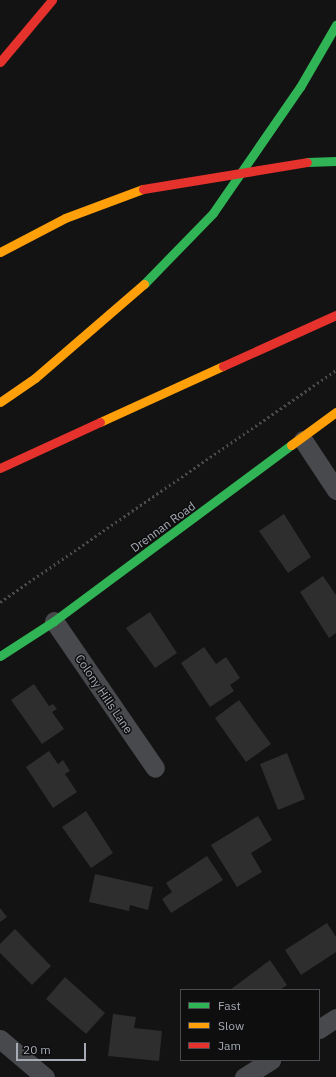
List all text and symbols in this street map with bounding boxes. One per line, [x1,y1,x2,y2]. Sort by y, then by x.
street label: Drennan Road [128,499,198,555]
street label: Colony Hills Lane [72,652,136,736]
legend [180,989,320,1061]
text: Fast [218,998,241,1013]
text: Slow [218,1018,244,1033]
scale bar [18,1035,88,1061]
text: Jam [218,1038,241,1053]
text: 20 m [23,1042,51,1057]

